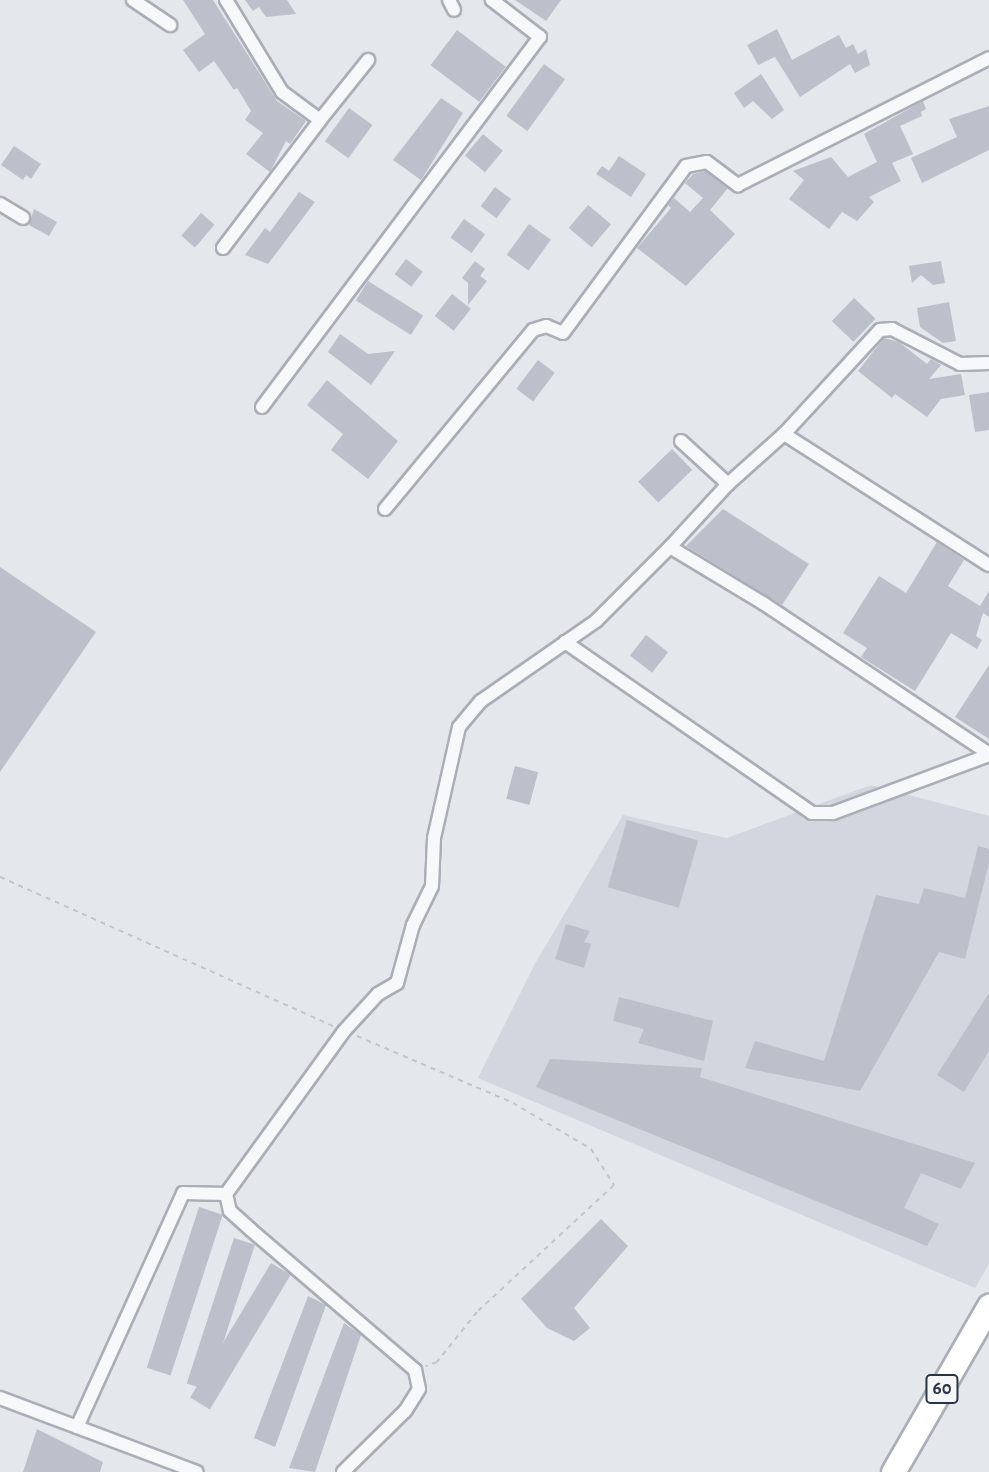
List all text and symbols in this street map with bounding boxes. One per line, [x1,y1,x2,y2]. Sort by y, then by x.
road number: 60 [925,1373,960,1404]

